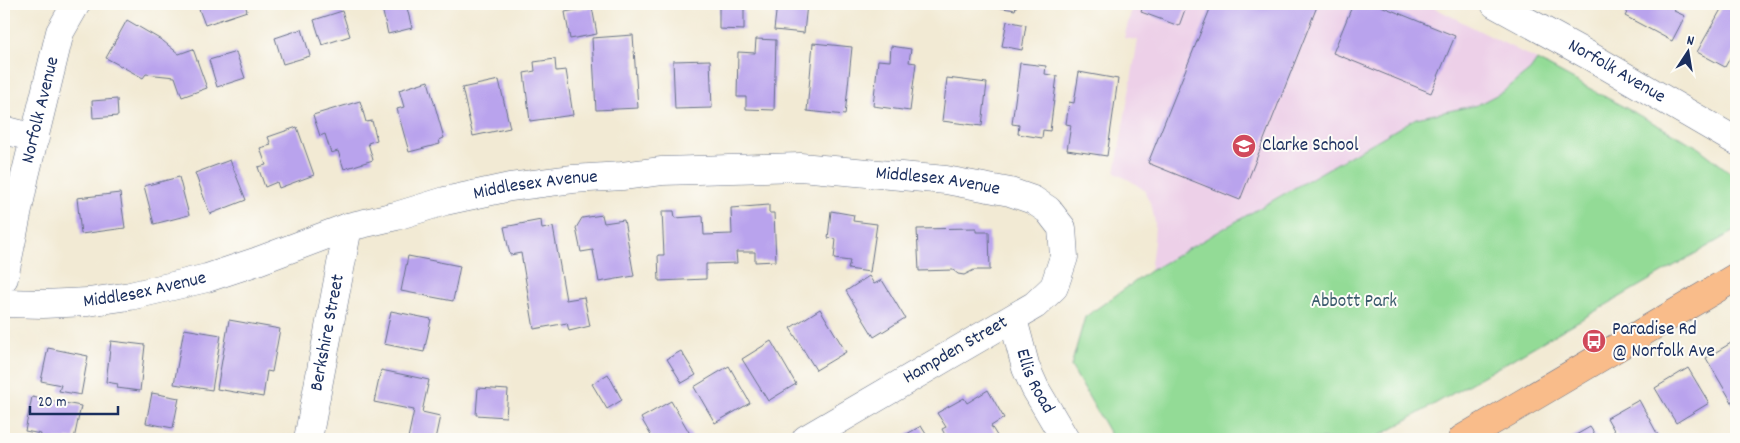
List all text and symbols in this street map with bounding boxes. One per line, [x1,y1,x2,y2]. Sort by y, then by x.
north arrow [1662,28,1712,78]
text: N [1685,31,1696,52]
street label: Norfolk Avenue [1563,33,1670,111]
street label: Norfolk Avenue [15,54,67,166]
school or university icon: Clarke School [1231,133,1257,159]
place label: Clarke School [1262,133,1359,160]
street label: Middlesex Avenue [874,160,1002,203]
street label: Middlesex Avenue [471,164,598,208]
street label: Middlesex Avenue [81,265,209,316]
street label: Berkshire Street [304,272,352,394]
park label: Abbott Park [1311,289,1397,316]
street label: Hampden Street [899,310,1013,392]
place label: Paradise Rd @ Norfolk Ave [1612,317,1715,366]
bus stop icon: Paradise Rd @ Norfolk Ave [1581,328,1607,354]
street label: Ellis Road [1008,346,1061,419]
scale bar [30,383,118,415]
text: 20 m [38,392,66,414]

